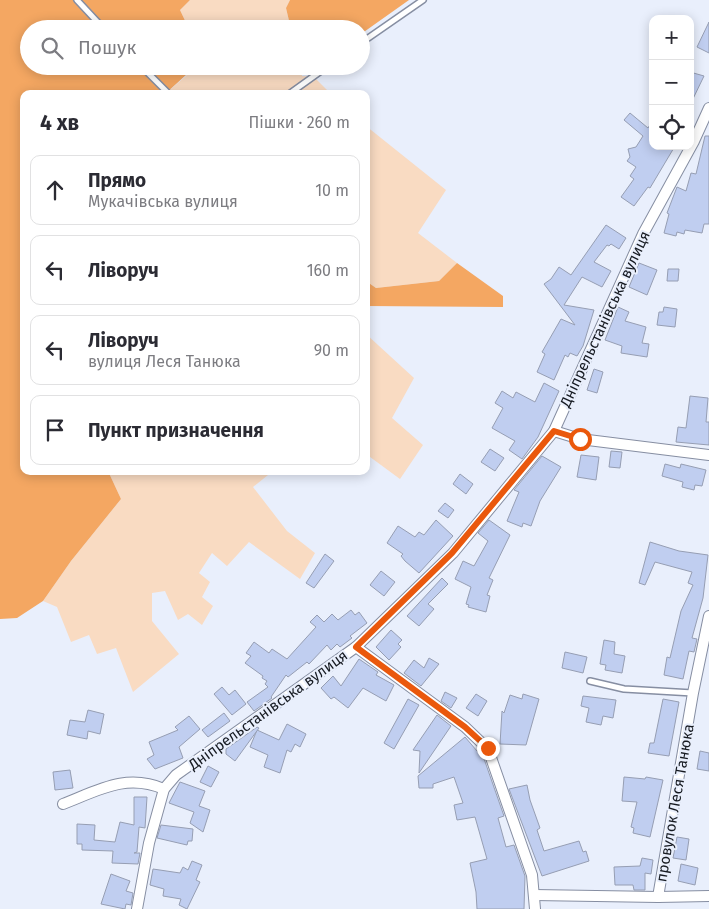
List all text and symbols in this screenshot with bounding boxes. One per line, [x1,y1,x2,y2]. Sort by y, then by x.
map controls [649,15,694,150]
button: + [649,15,694,60]
search box [20,20,370,75]
icon: search [38,34,66,62]
text: Пошук [78,36,136,59]
button: − [649,60,694,105]
button: locate [649,105,694,150]
text: 4 хв [40,110,79,136]
text: Пішки · 260 m [248,113,350,132]
text: Прямо [88,169,146,192]
icon: ahead [41,176,69,204]
text: 10 m [315,181,349,200]
text: Мукачівська вулиця [88,192,238,211]
street label: Дніпрельстанівська вулиця [556,228,654,411]
icon: left [41,256,69,284]
text: Ліворуч [88,259,159,282]
text: 160 m [307,261,349,280]
text: Ліворуч [88,329,159,352]
icon: left [41,336,69,364]
text: 90 m [314,341,349,360]
text: вулиця Леся Танюка [88,352,241,371]
icon: arrive [41,416,69,444]
text: Пункт призначення [88,419,264,442]
route start [569,428,592,451]
street label: Дніпрельстанівська вулиця [184,646,351,774]
street label: провулок Леся Танюка [652,723,698,883]
route end [477,737,500,760]

